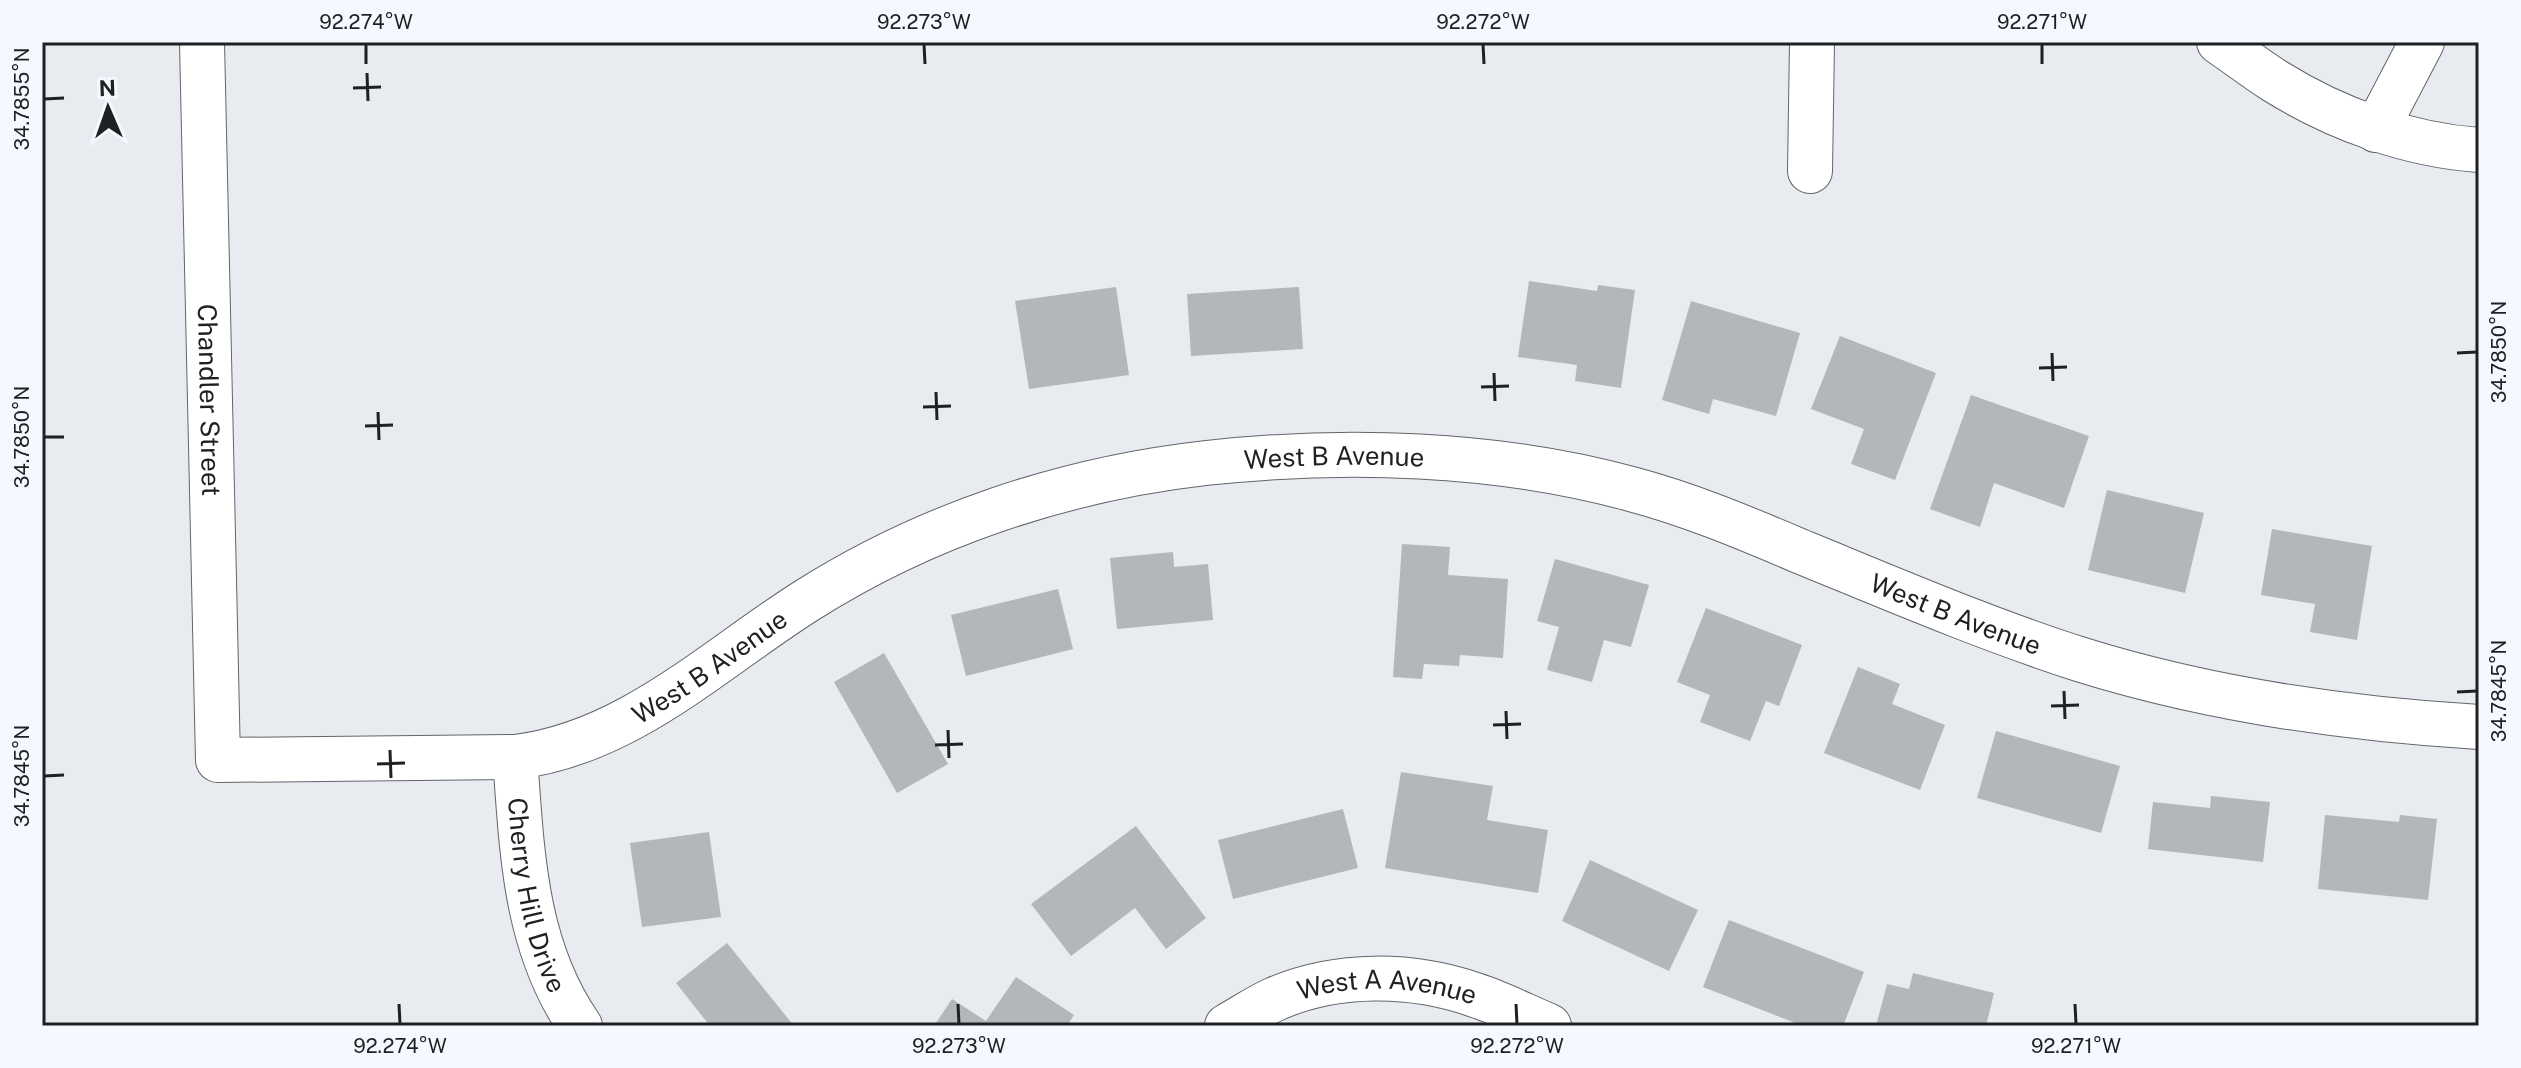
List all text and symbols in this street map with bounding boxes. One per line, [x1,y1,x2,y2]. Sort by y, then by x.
text: 92.274°W [319,10,413,34]
text: 92.273°W [877,10,971,34]
text: 92.272°W [1436,10,1530,34]
text: 92.271°W [1997,10,2087,34]
text: 34.7855°N [10,47,34,151]
north arrow [68,68,148,148]
text: N [98,75,116,101]
text: 34.7850°N [2487,301,2511,403]
street label: Chandler Street [192,303,228,496]
text: 34.7850°N [10,386,34,488]
street label: West B Avenue [1243,439,1425,475]
street label: West B Avenue [1866,566,2045,661]
street label: West B Avenue [626,603,793,730]
text: 34.7845°N [2487,640,2511,742]
text: 34.7845°N [10,725,34,827]
street label: Cherry Hill Drive [502,796,573,997]
street label: West A Avenue [1293,963,1481,1010]
text: 92.274°W [353,1034,447,1058]
text: 92.273°W [912,1034,1006,1058]
text: 92.272°W [1470,1034,1564,1058]
text: 92.271°W [2031,1034,2121,1058]

